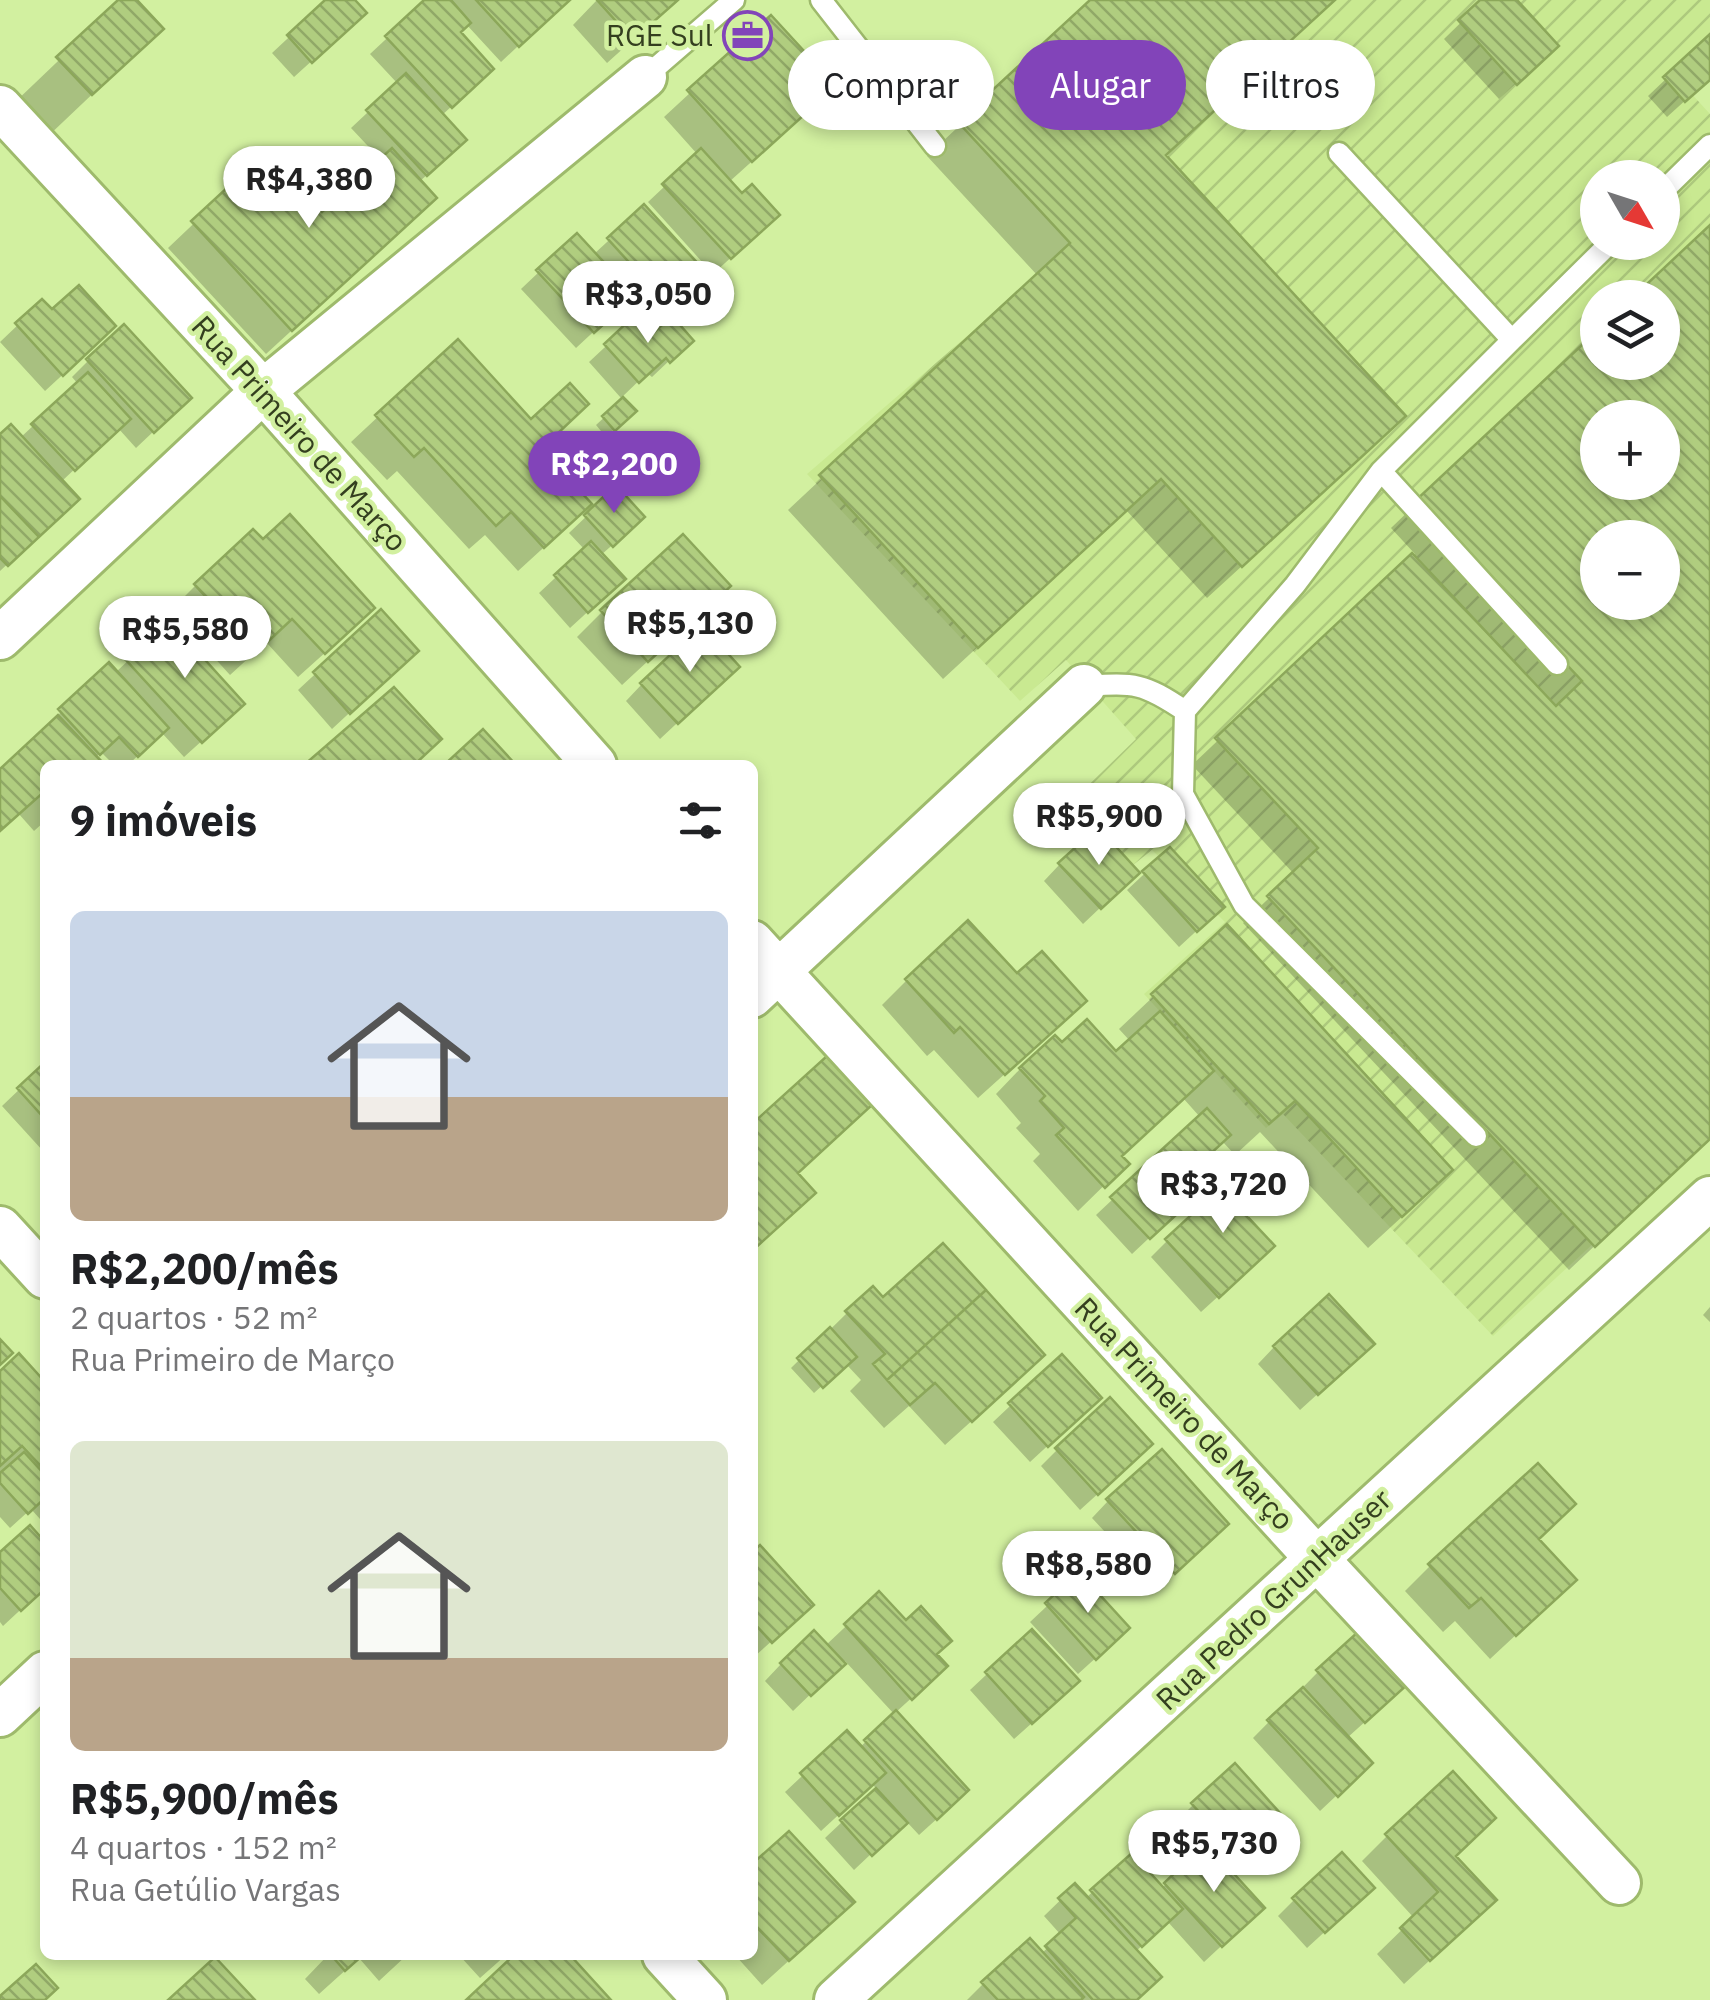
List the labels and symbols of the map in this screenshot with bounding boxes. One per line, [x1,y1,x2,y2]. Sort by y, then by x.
office icon: RGE Sul [722,10,774,62]
place label: RGE Sul [606,15,713,54]
pin: R$4,380 [217,146,401,231]
north arrow [1580,160,1680,260]
pin: R$3,050 [556,261,740,346]
street label: Rua Primeiro de Março [184,307,416,559]
pin: R$2,200 [522,431,706,516]
pin: R$5,130 [598,590,782,675]
pin: R$5,580 [93,596,277,681]
pin: R$5,900 [1007,783,1191,868]
pin: R$3,720 [1131,1151,1315,1236]
street label: Rua Primeiro de Março [1067,1288,1303,1538]
street label: Rua Pedro GrunHauser [1147,1480,1399,1718]
pin: R$8,580 [996,1531,1180,1616]
pin: R$5,730 [1122,1810,1306,1895]

